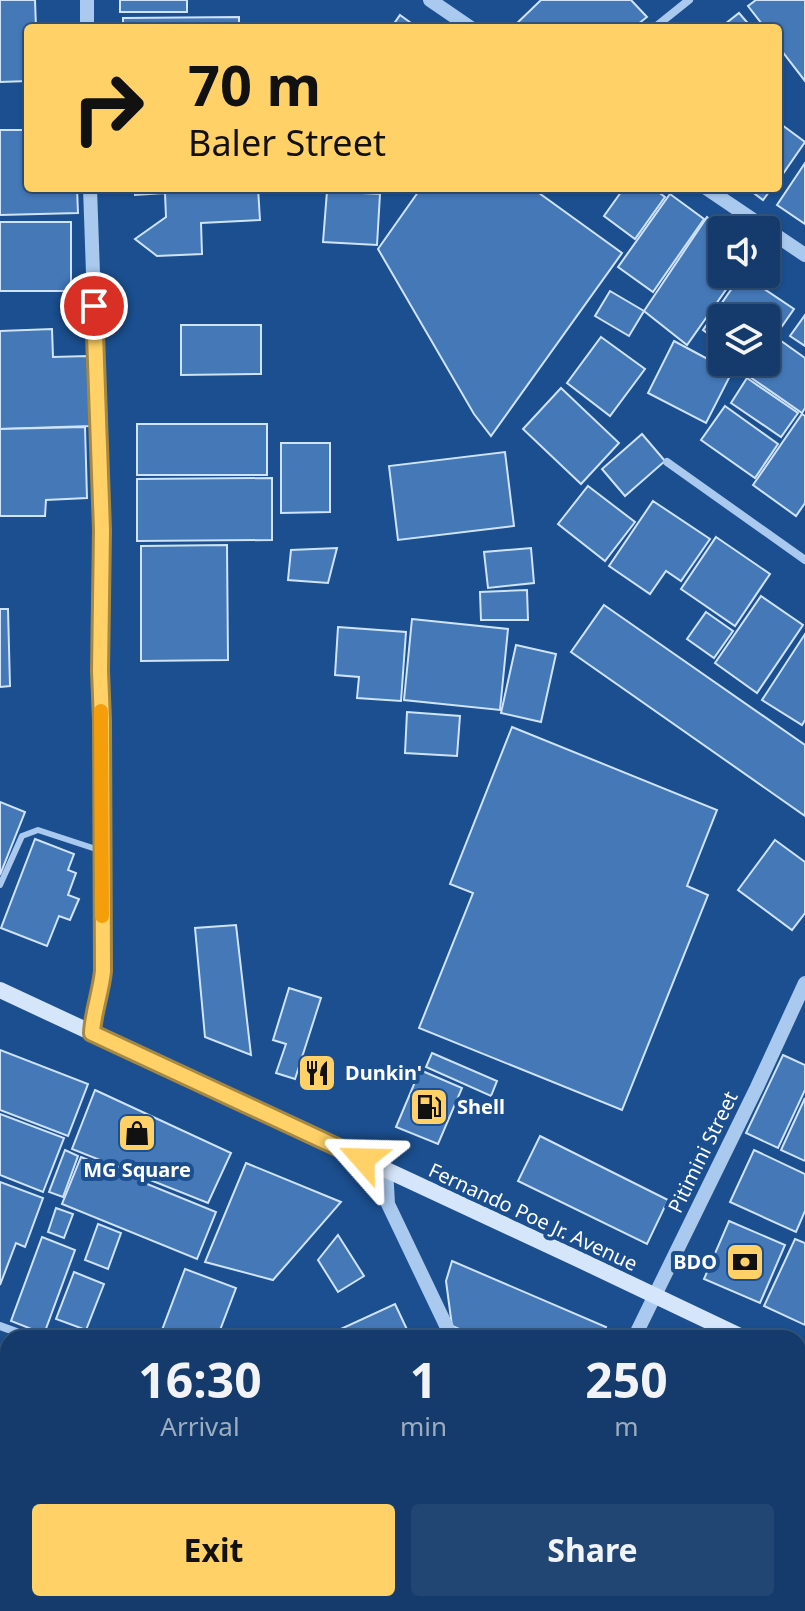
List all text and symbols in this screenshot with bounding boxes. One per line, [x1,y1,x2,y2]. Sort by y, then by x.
text: 70 m [188,46,321,122]
icon: right [56,56,160,160]
text: Baler Street [188,118,386,167]
map controls [708,216,780,376]
button: sound [708,216,780,288]
pin [60,272,128,340]
icon: arrive [72,284,116,328]
button: layers [708,304,780,376]
restaurant icon: Dunkin' [296,1052,338,1094]
place label: Dunkin' [345,1059,422,1086]
fuel station icon: Shell [408,1086,450,1128]
street label: Pitimini Street [661,1087,744,1217]
place label: Shell [457,1093,505,1120]
shop icon: MG Square [116,1112,158,1154]
position arrow [321,1117,405,1201]
place label: MG Square [83,1156,191,1183]
street label: Fernando Poe Jr. Avenue [424,1156,642,1277]
bank icon: BDO [724,1241,766,1283]
place label: BDO [673,1248,717,1275]
text: 16:30 [138,1347,262,1412]
text: 1 [410,1347,437,1412]
text: 250 [585,1347,668,1412]
text: Arrival [160,1408,240,1444]
text: min [400,1408,447,1444]
text: m [614,1408,639,1444]
button: Exit [32,1504,395,1596]
button: Share [411,1504,774,1596]

